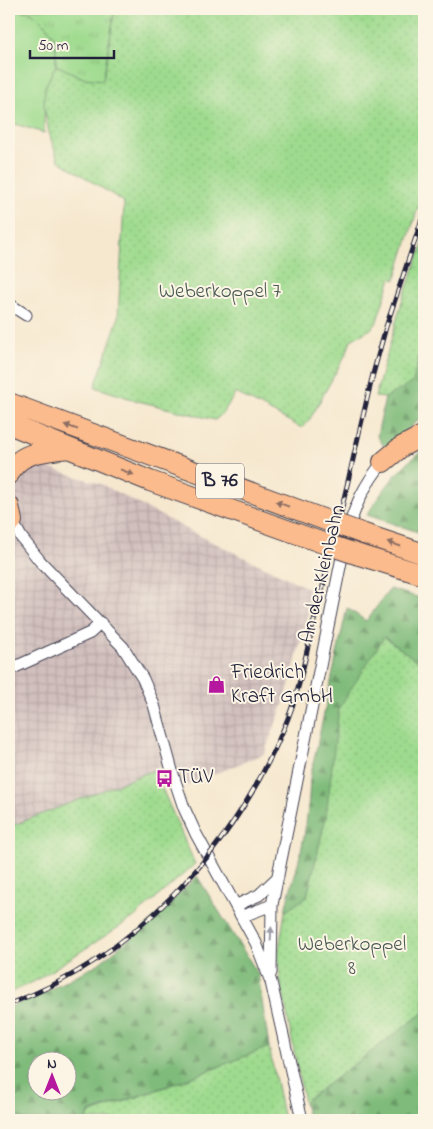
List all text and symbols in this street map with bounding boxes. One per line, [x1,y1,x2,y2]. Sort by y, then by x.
scale bar [30,28,114,60]
text: 50 m [38,35,69,57]
park label: Weberkoppel 7 [159,277,282,307]
one-way arrow [63,423,78,431]
road number: B 76 [196,464,244,498]
one-way arrow [120,468,135,476]
one-way arrow [274,500,289,508]
street label: An der Kleinbahn [292,502,354,646]
one-way arrow [386,540,401,548]
place label: Friedrich Kraft GmbH [230,658,333,712]
shop icon: Friedrich Kraft GmbH [207,675,227,695]
place label: TÜV [178,763,213,793]
bus stop icon: TÜV [154,768,174,788]
one-way arrow [267,925,275,941]
park label: Weberkoppel 8 [298,930,406,984]
north arrow [28,1052,78,1102]
text: N [47,1054,57,1075]

